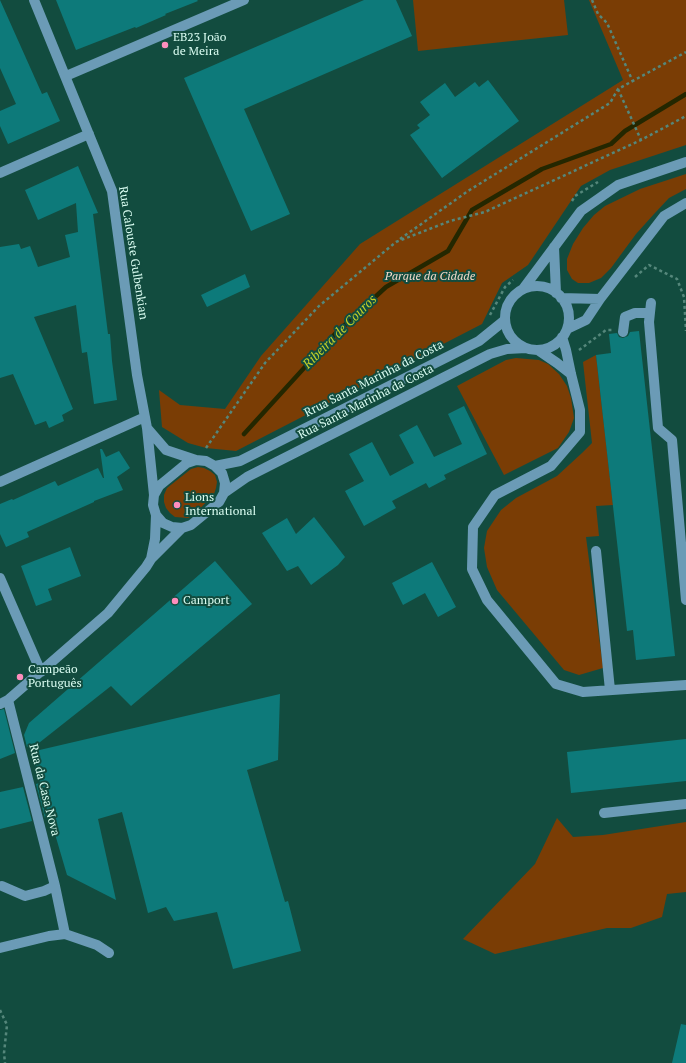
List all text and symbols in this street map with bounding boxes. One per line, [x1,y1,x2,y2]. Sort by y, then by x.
place label: EB23 João de Meira [173,31,226,59]
marker: EB23 João de Meira [160,40,170,50]
street label: Rua Calouste Gulbenkian [115,185,151,321]
park label: Parque da Cidade [385,270,475,284]
water label: Ribeira de Couros [300,292,380,372]
street label: Rrua Santa Marinha da Costa [302,338,446,420]
street label: Rua Santa Marinha da Costa [296,362,436,442]
place label: Lions International [185,491,256,519]
marker: Lions International [172,500,182,510]
place label: Camport [183,594,230,608]
marker: Camport [170,596,180,606]
place label: Campeão Português [28,663,82,691]
marker: Campeão Português [15,672,25,682]
street label: Rua da Casa Nova [26,742,62,838]

